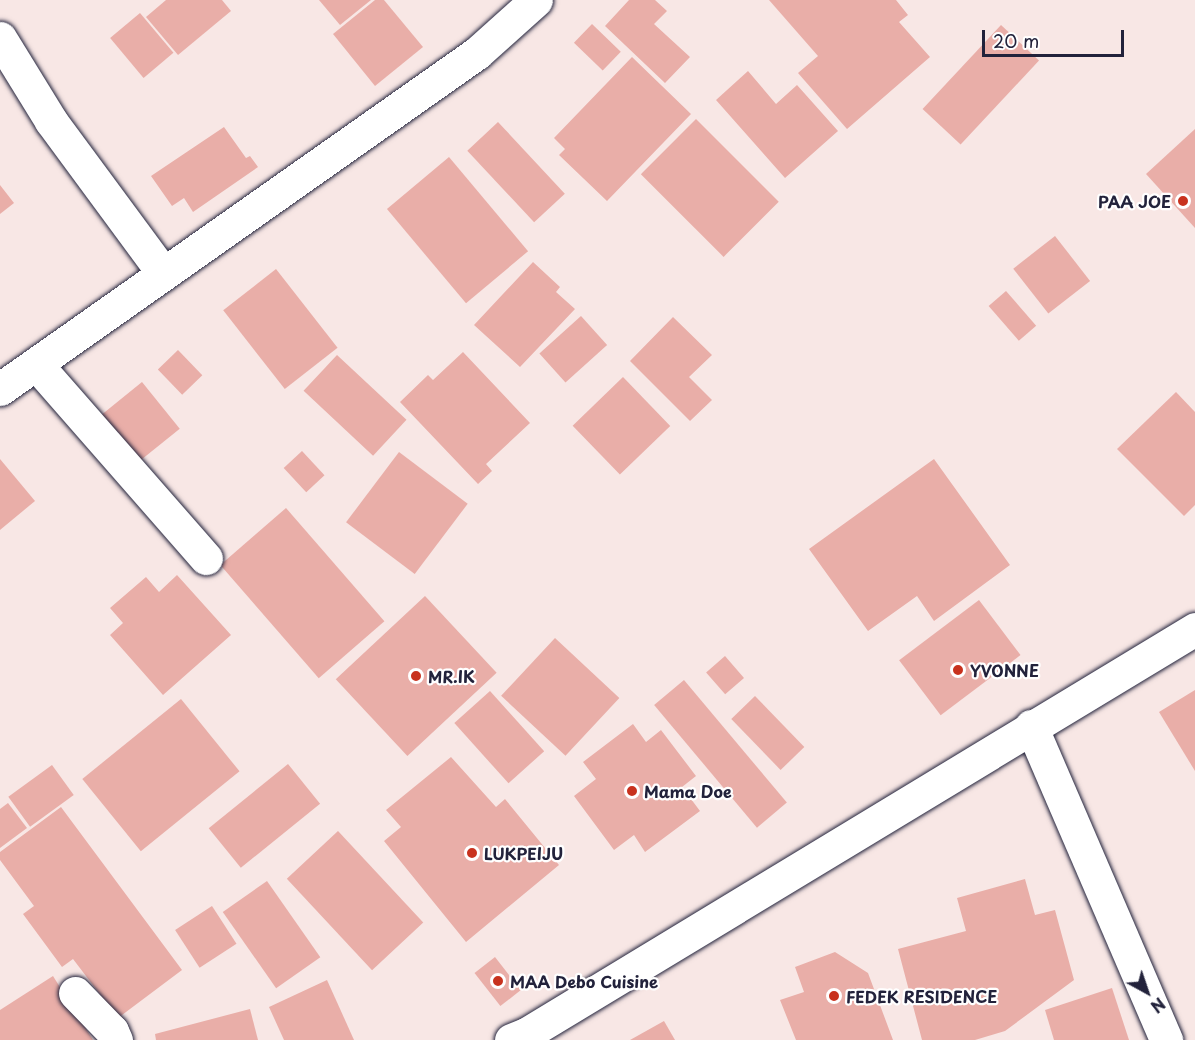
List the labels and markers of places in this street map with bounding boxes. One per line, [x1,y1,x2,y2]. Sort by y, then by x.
place label: PAA JOE [1099,191,1171,211]
marker: PAA JOE [1176,194,1190,208]
place label: YVONNE [970,660,1039,680]
marker: YVONNE [951,663,965,677]
place label: MR.IK [428,666,475,686]
marker: MR.IK [409,669,423,683]
place label: Mama Doe [644,781,732,801]
marker: Mama Doe [625,784,639,798]
place label: LUKPEIJU [484,843,563,863]
marker: LUKPEIJU [465,846,479,860]
place label: MAA Debo Cuisine [510,971,658,991]
marker: MAA Debo Cuisine [491,974,505,988]
place label: FEDEK RESIDENCE [846,986,997,1006]
marker: FEDEK RESIDENCE [827,989,841,1003]

